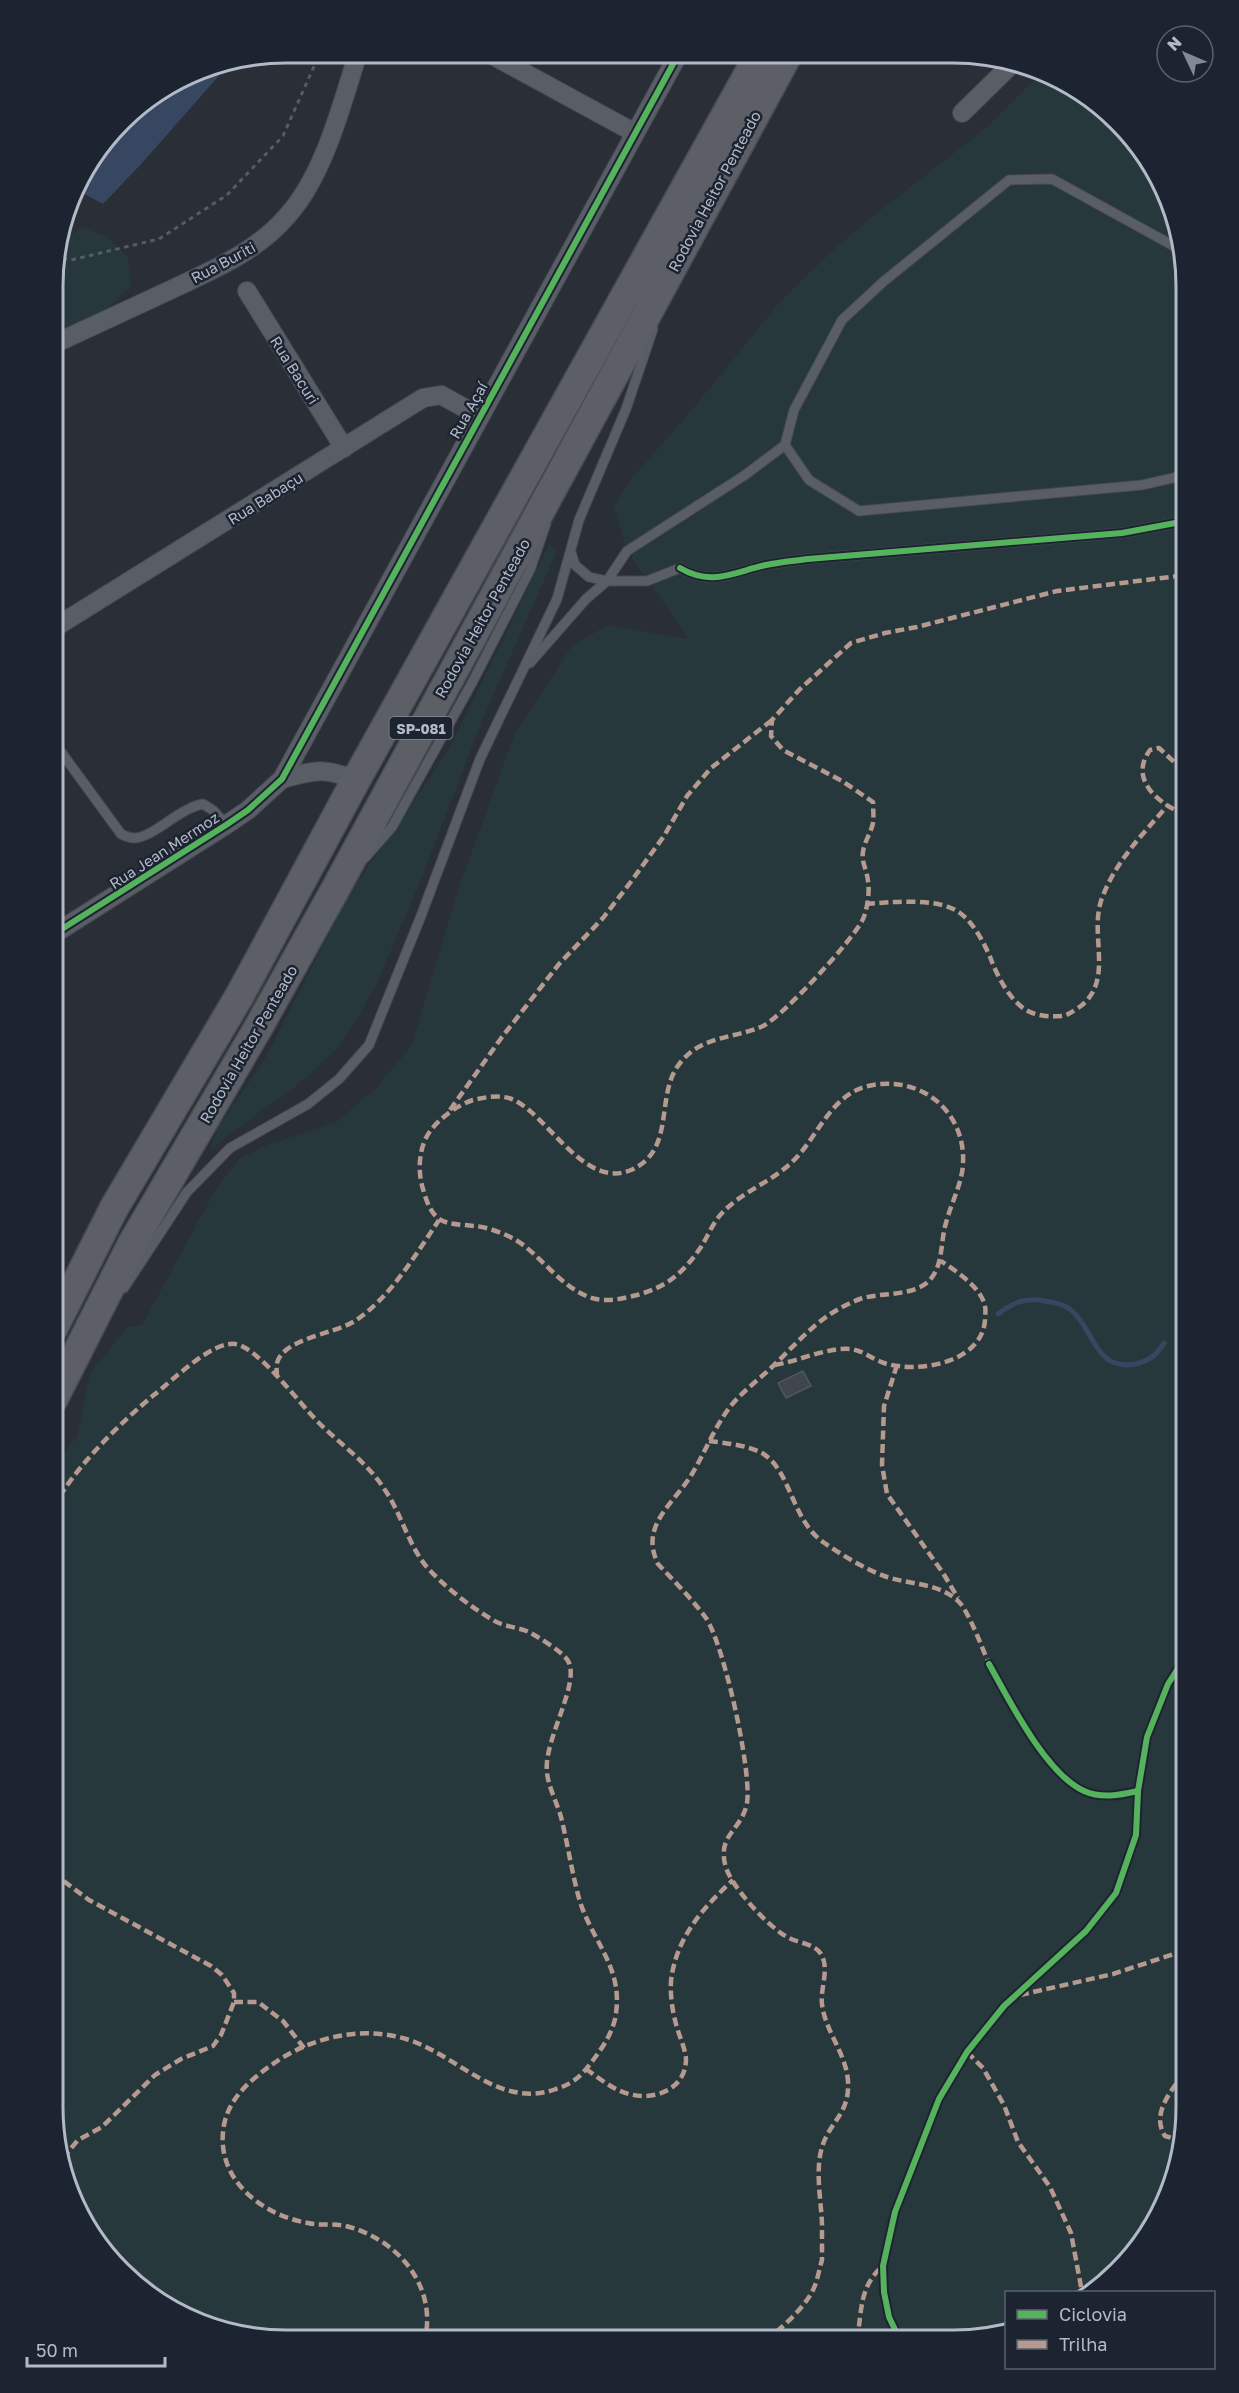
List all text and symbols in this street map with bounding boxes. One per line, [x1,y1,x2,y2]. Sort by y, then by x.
north arrow [1155,24,1215,84]
text: N [1163,32,1186,55]
street label: Rodovia Heitor Penteado [664,108,764,274]
street label: Rua Buriti [188,238,258,286]
street label: Rua Bacuri [267,333,323,407]
street label: Rua Açaí [445,378,491,441]
street label: Rua Babaçu [224,468,306,528]
street label: Rodovia Heitor Penteado [431,535,533,701]
road number: SP-081 [390,717,452,739]
street label: Rua Jean Mermoz [106,808,222,892]
street label: Rodovia Heitor Penteado [195,962,301,1126]
legend [1005,2291,1215,2369]
text: Ciclovia [1059,2303,1127,2325]
scale bar [27,2330,165,2368]
text: Trilha [1059,2333,1107,2355]
text: 50 m [36,2339,78,2361]

